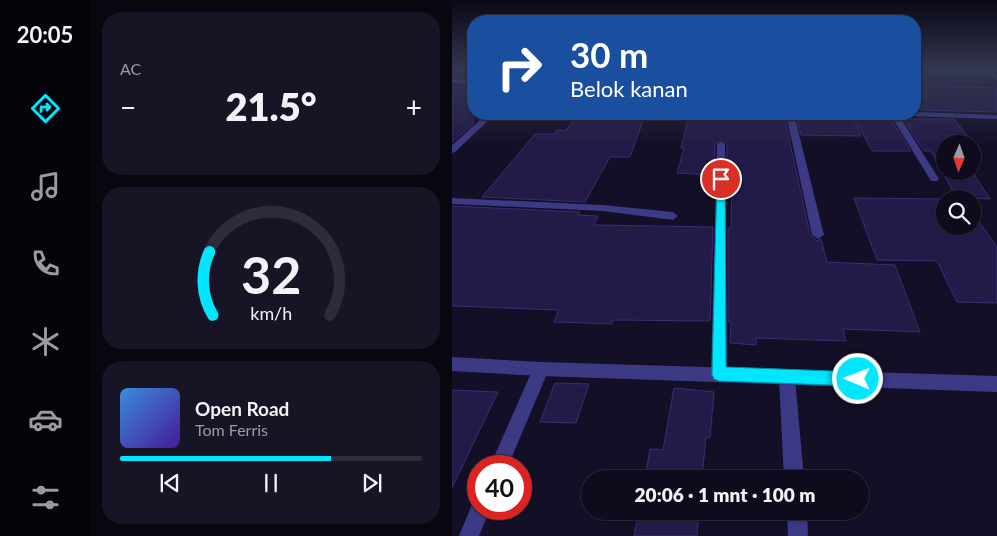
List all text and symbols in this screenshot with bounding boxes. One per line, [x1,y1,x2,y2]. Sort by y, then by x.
text: 20:05 [17,21,73,48]
text: 30 m [570,33,648,75]
icon: right [487,35,552,100]
text: AC [120,59,141,78]
text: Belok kanan [570,75,688,102]
text: 21.5° [225,83,317,129]
text: − [120,90,136,124]
text: + [406,90,422,124]
icon: directions [28,91,63,126]
north arrow [936,135,981,180]
map controls [936,135,981,235]
pin [700,158,742,200]
icon: arrive [707,165,735,193]
icon: music [28,169,63,204]
button: search [936,190,981,235]
text: 32 [241,243,301,305]
icon: phone [28,246,63,281]
text: km/h [250,302,292,324]
icon: climate [28,324,63,359]
position arrow [831,352,883,404]
text: Open Road [195,397,289,420]
icon: car [28,402,63,437]
text: Tom Ferris [195,420,268,439]
speed limit sign: 40 [467,455,532,520]
icon: previous [156,469,184,497]
icon: pause [257,469,285,497]
icon: next [358,469,386,497]
icon: filters [28,480,63,515]
text: 20:06 · 1 mnt · 100 m [635,483,815,506]

